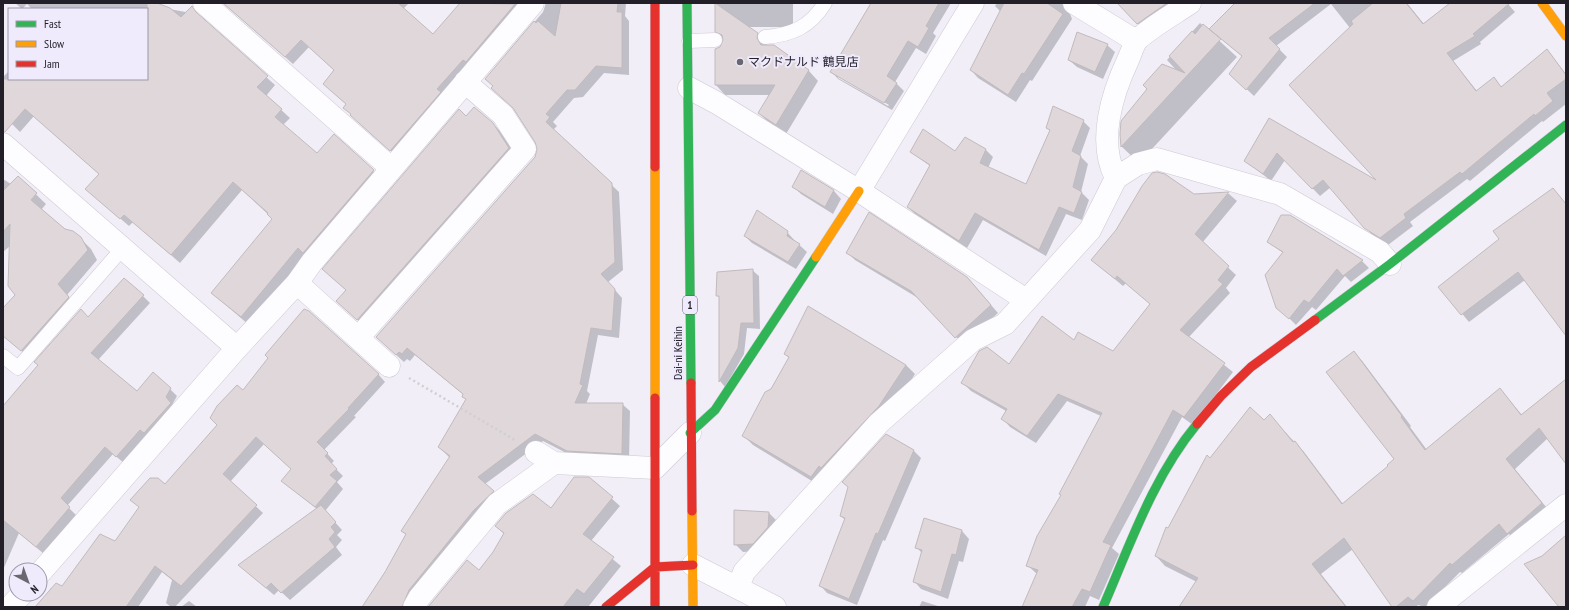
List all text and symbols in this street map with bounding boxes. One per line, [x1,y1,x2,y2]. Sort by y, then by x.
legend [8,8,148,80]
text: Fast [44,16,62,31]
text: Slow [44,36,65,51]
place label: マクドナルド 鶴見店 [748,54,859,69]
text: Jam [43,56,60,71]
marker: マクドナルド 鶴見店 [735,57,745,67]
road number: 1 [683,296,697,314]
street label: Dai-ni Keihin [670,326,685,380]
north arrow [8,562,48,602]
text: N [28,582,41,597]

